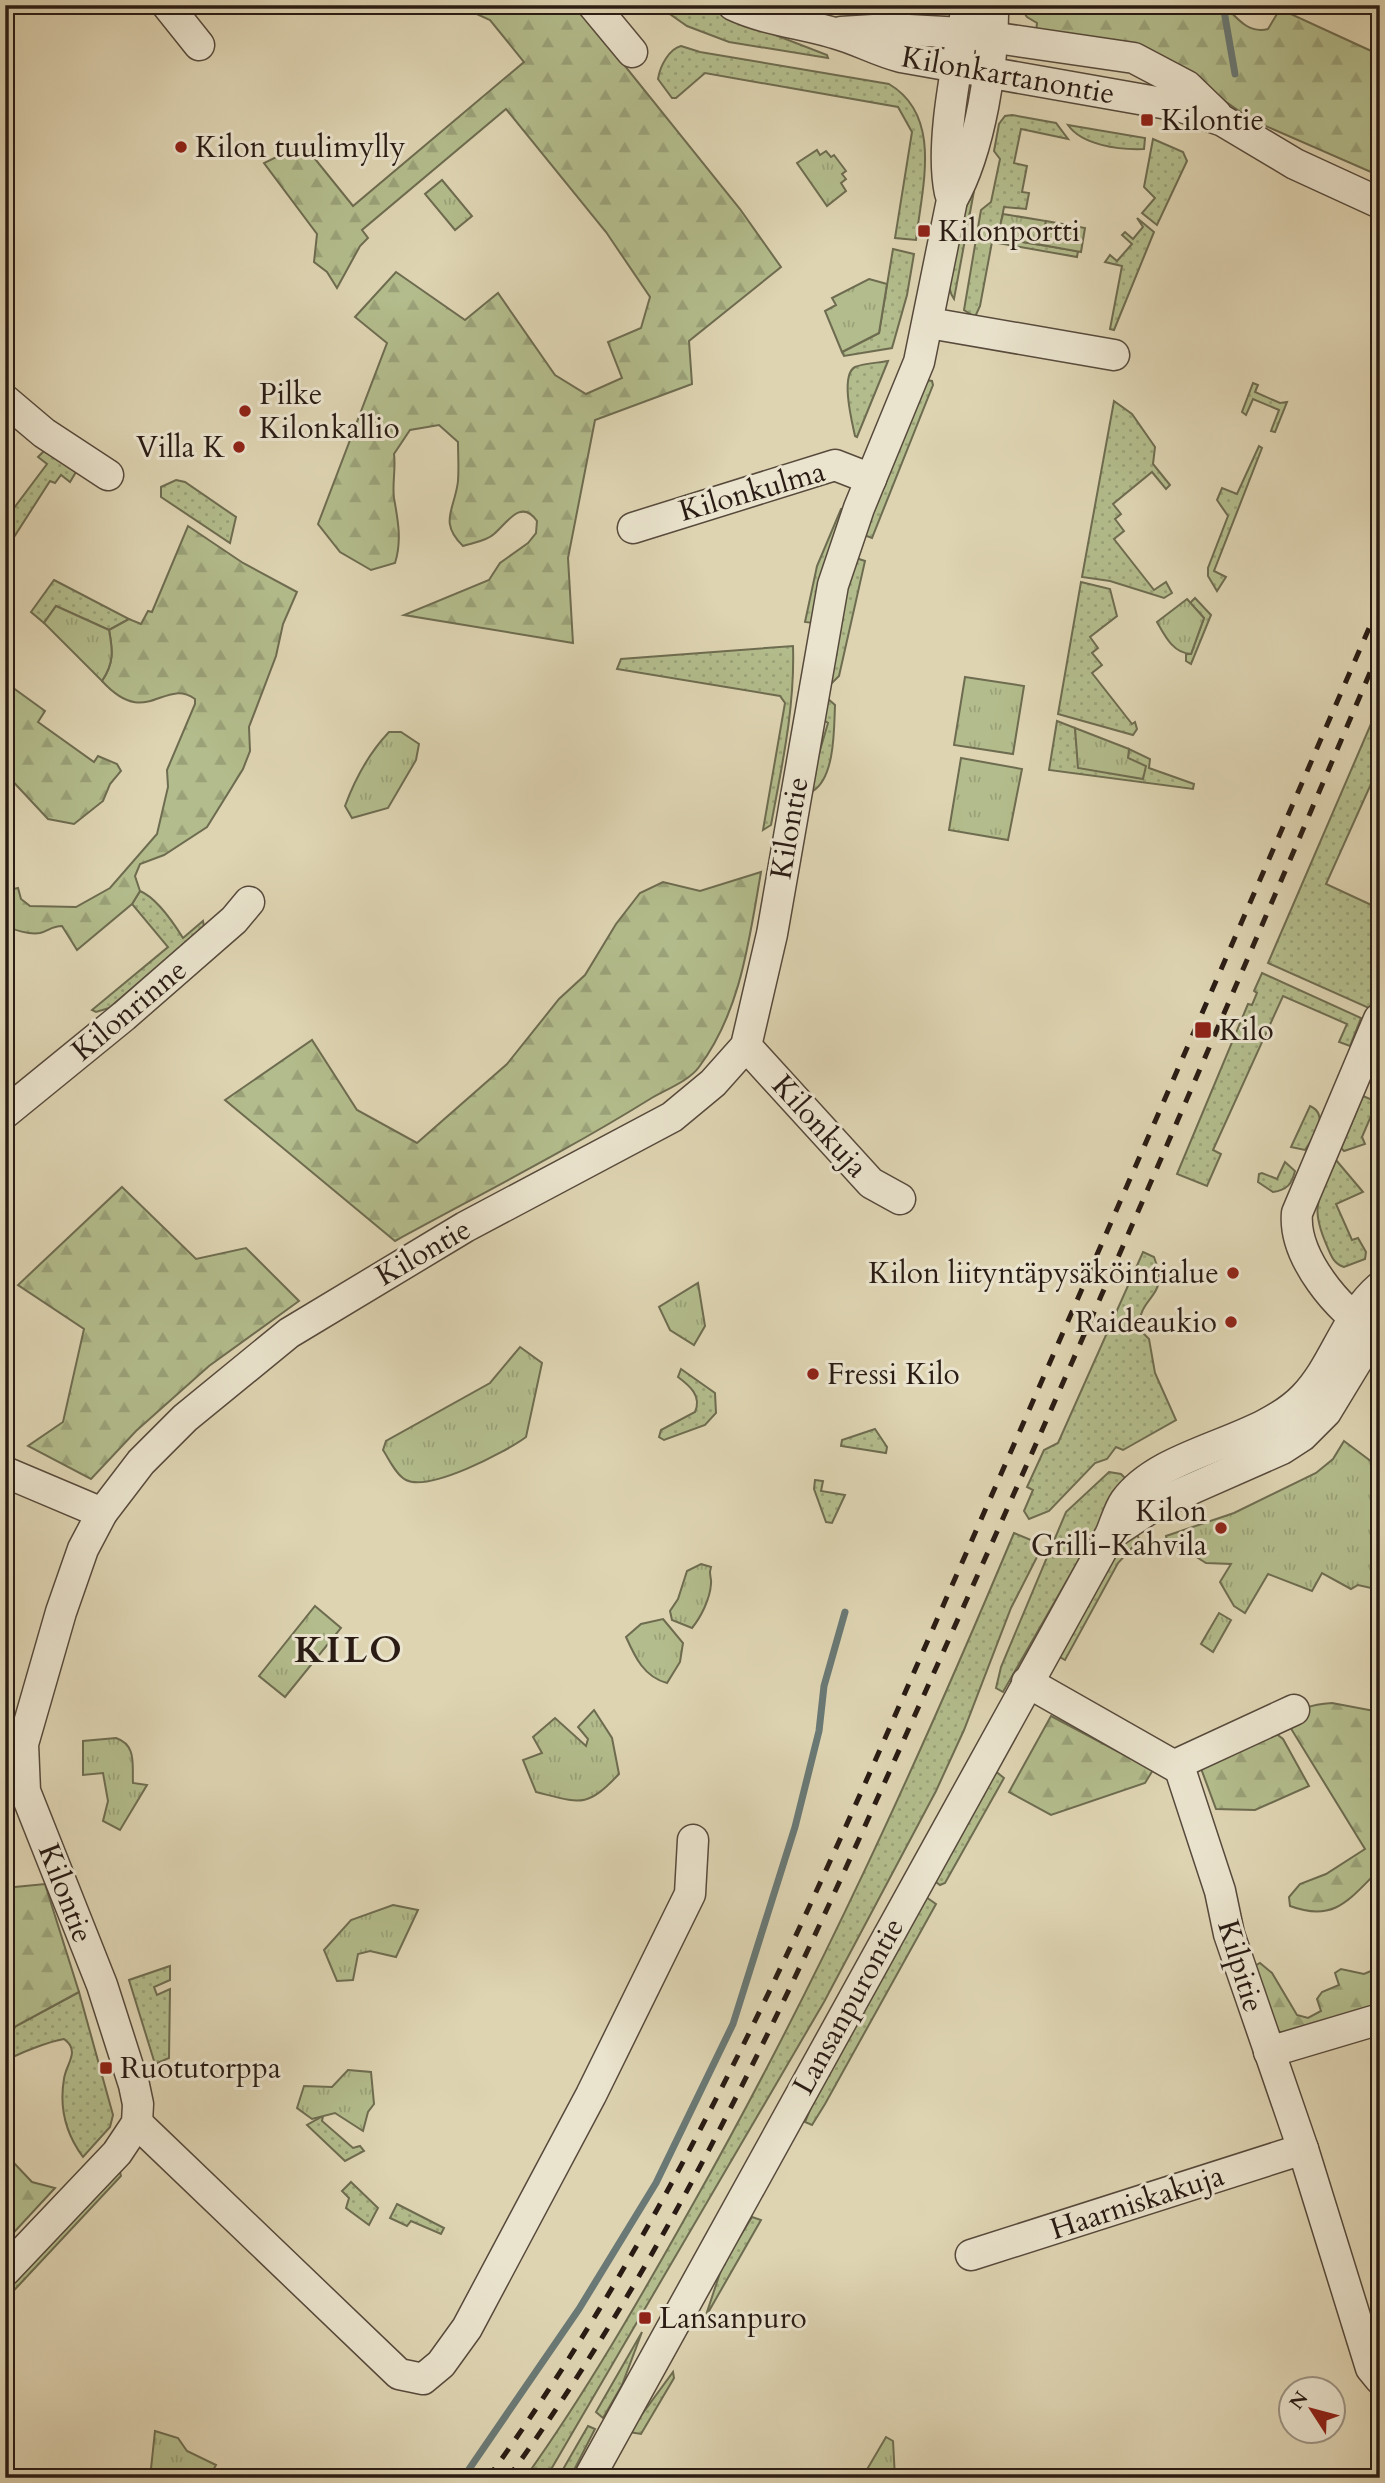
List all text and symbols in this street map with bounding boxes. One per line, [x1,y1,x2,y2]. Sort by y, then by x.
street label: Kilonkartanontie [898,37,1118,114]
place label: Kilontie [1161,100,1264,141]
marker: Kilontie [1139,112,1155,128]
place label: Kilon tuulimylly [195,127,406,168]
marker: Kilon tuulimylly [173,139,189,155]
place label: Kilonportti [938,211,1080,252]
marker: Kilonportti [916,223,932,239]
place label: Pilke Kilonkallio [259,374,400,449]
marker: Pilke Kilonkallio [237,403,253,419]
place label: Villa K [136,427,226,468]
marker: Villa K [231,439,247,455]
street label: Kilonkulma [674,451,830,532]
street label: Kilontie [760,774,819,882]
street label: Kilonrinne [63,950,196,1071]
place label: Kilo [1219,1010,1274,1051]
marker: Kilo [1193,1020,1213,1040]
street label: Kilonkuja [762,1066,877,1187]
street label: Kilontie [368,1209,478,1296]
place label: Kilon liityntäpysäköintialue [868,1253,1219,1294]
marker: Kilon liityntäpysäköintialue [1225,1265,1241,1281]
place label: Raideaukio [1075,1302,1217,1343]
marker: Raideaukio [1223,1314,1239,1330]
place label: Fressi Kilo [827,1354,960,1395]
marker: Fressi Kilo [805,1366,821,1382]
place label: Kilon Grilli-Kahvila [1031,1491,1207,1566]
marker: Kilon Grilli-Kahvila [1213,1520,1229,1536]
district label: KILO [294,1625,404,1675]
street label: Kilontie [28,1838,103,1949]
street label: Lansanpurontie [783,1910,914,2102]
street label: Kilpitie [1207,1915,1274,2017]
place label: Ruotutorppa [120,2048,281,2089]
marker: Ruotutorppa [98,2060,114,2076]
street label: Haarniskakuja [1045,2155,1229,2250]
place label: Lansanpuro [659,2298,807,2339]
marker: Lansanpuro [637,2310,653,2326]
north arrow [1276,2374,1346,2444]
text: N [1284,2386,1315,2415]

